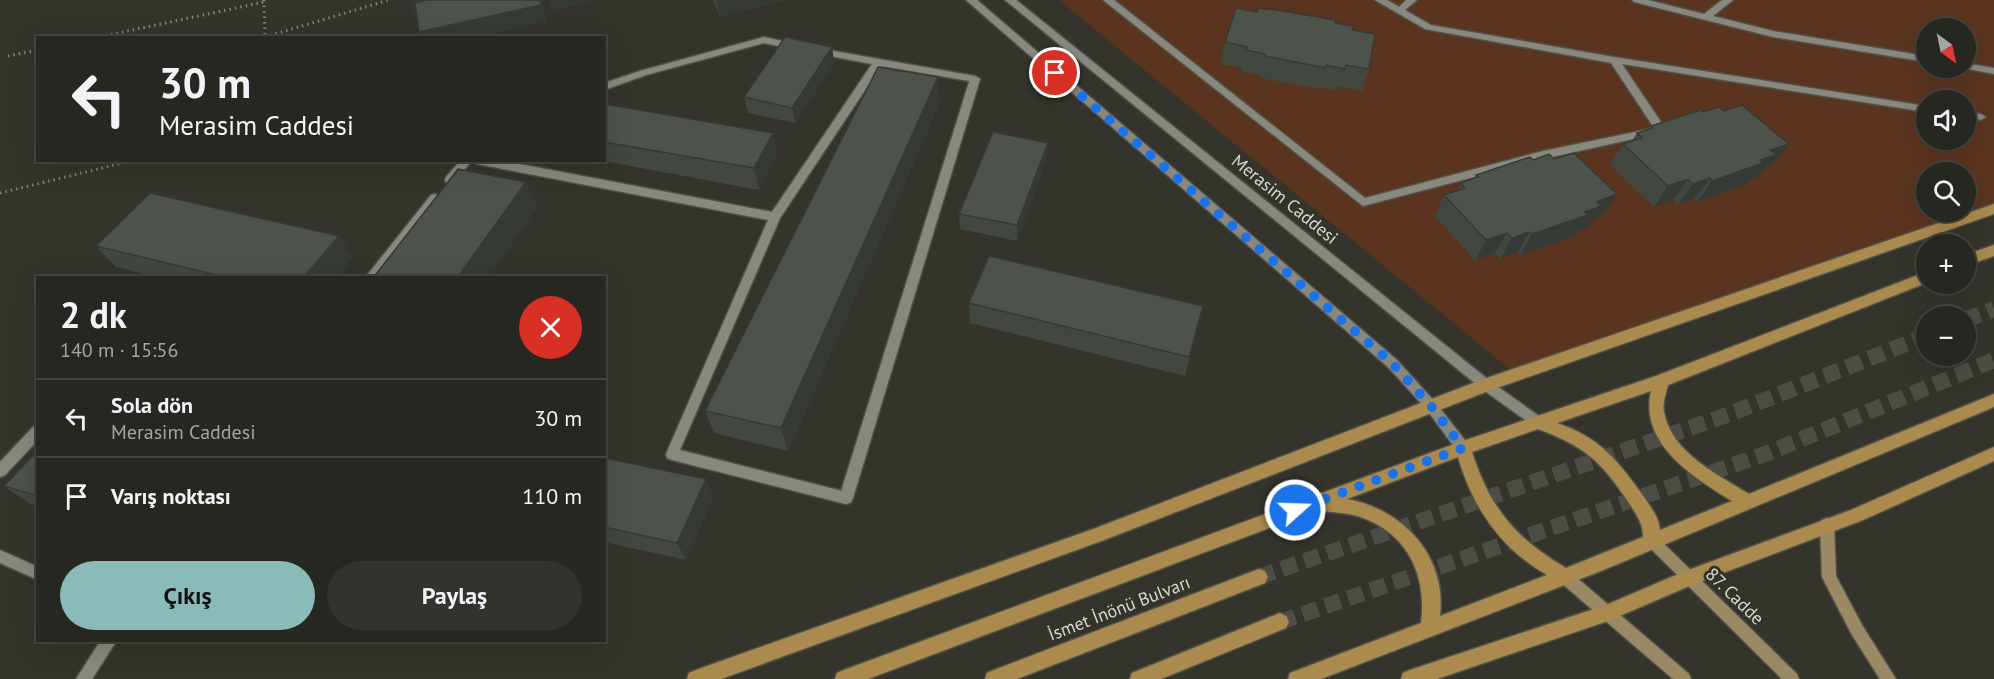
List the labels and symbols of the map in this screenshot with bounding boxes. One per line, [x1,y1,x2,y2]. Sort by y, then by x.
north arrow [1916,18,1976,78]
pin [1029,47,1080,98]
street label: Merasim Caddesi [1227,149,1343,249]
position arrow [1263,478,1327,542]
street label: 87. Cadde [1701,563,1769,629]
street label: İsmet İnönü Bulvarı [1045,570,1193,646]

